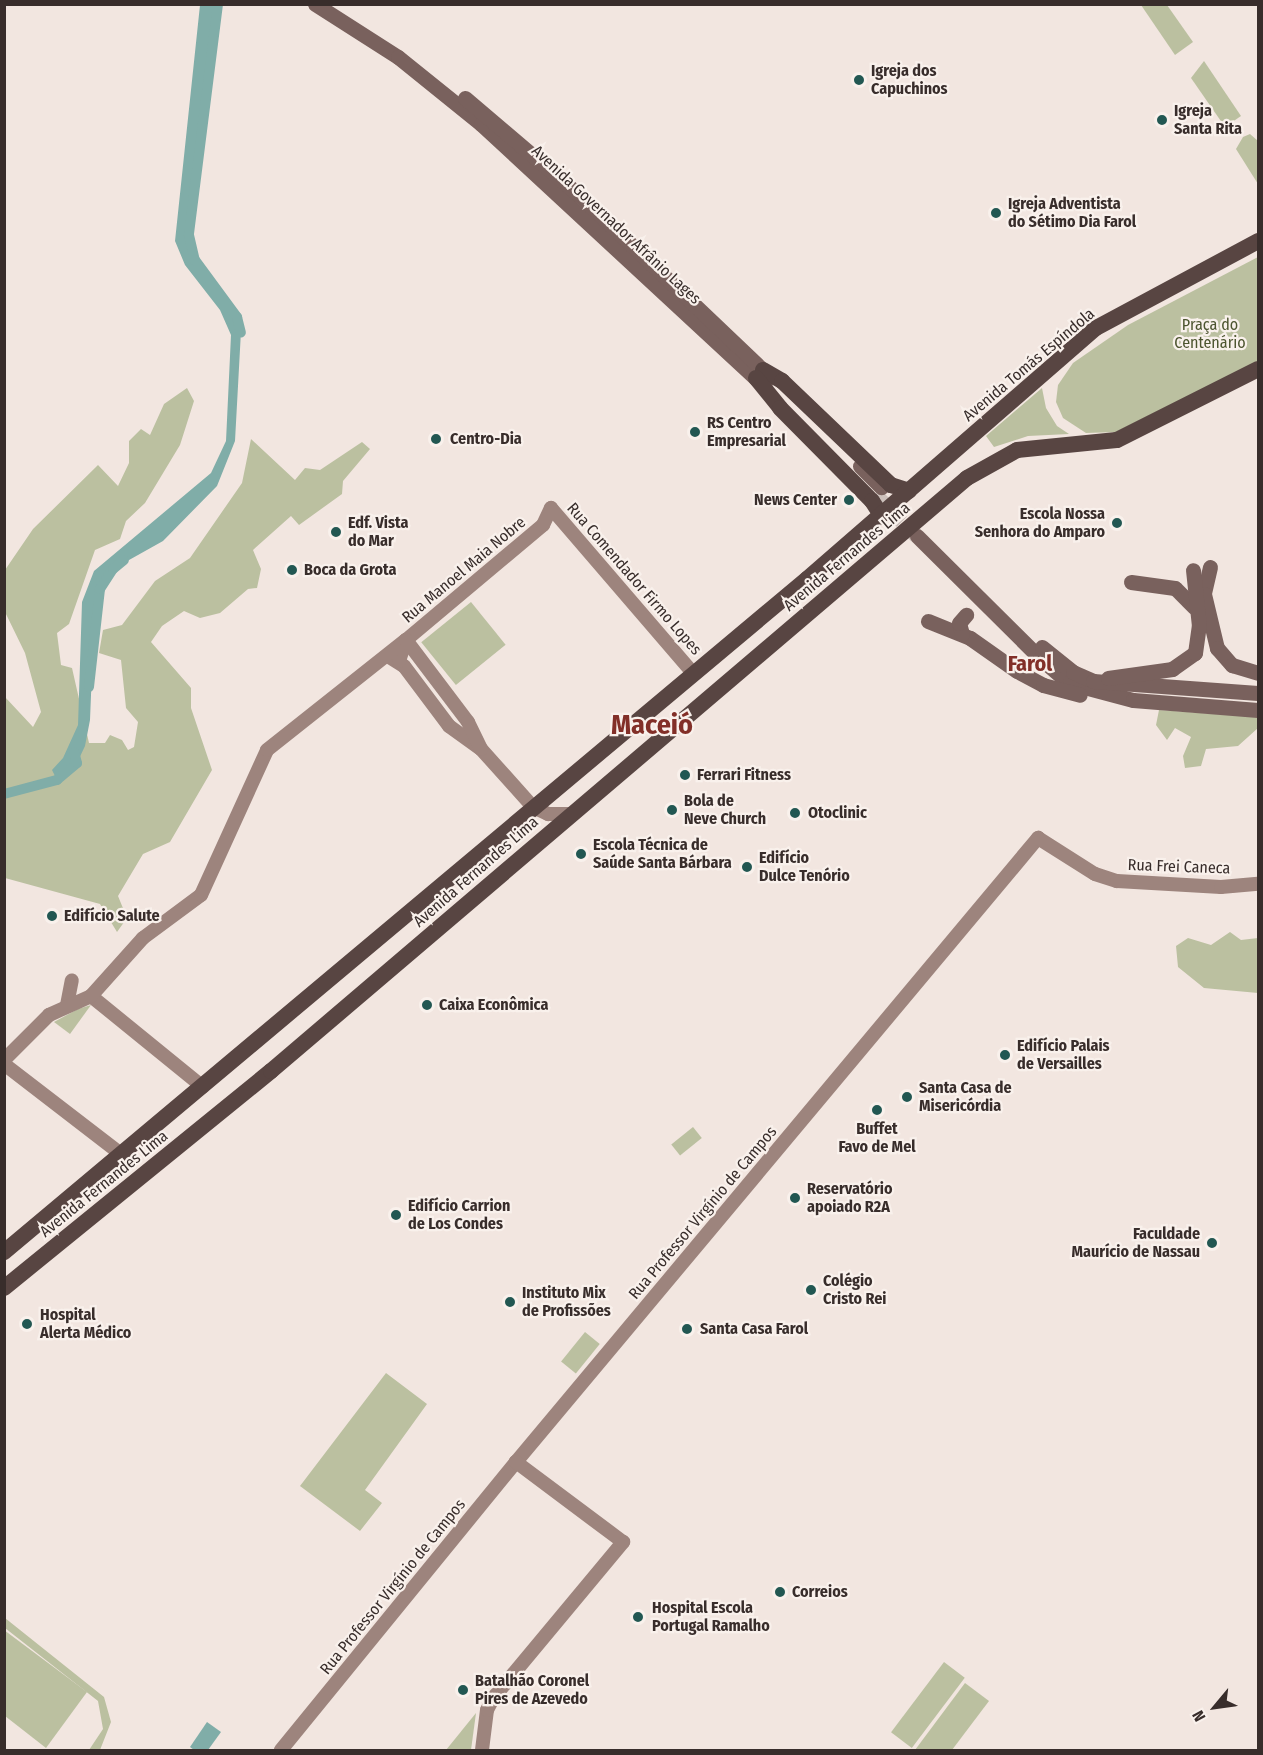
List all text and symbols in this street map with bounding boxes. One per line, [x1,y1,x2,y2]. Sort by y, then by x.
place label: Igreja dos Capuchinos [871,61,948,99]
marker: Igreja dos Capuchinos [852,73,866,87]
place label: Igreja Santa Rita [1174,101,1242,139]
marker: Igreja Santa Rita [1155,113,1169,127]
street label: Avenida Governador Afrânio Lages [527,142,705,308]
place label: Igreja Adventista do Sétimo Dia Farol [1008,194,1136,232]
marker: Igreja Adventista do Sétimo Dia Farol [989,206,1003,220]
street label: Avenida Tomás Espíndola [959,304,1099,426]
park label: Praça do Centenário [1174,315,1246,353]
place label: RS Centro Empresarial [707,413,786,451]
marker: RS Centro Empresarial [688,425,702,439]
place label: Centro-Dia [450,429,522,449]
marker: Centro-Dia [427,430,445,448]
place label: News Center [754,490,837,510]
marker: News Center [842,493,856,507]
street label: Rua Comendador Firmo Lopes [563,499,705,659]
street label: Avenida Fernandes Lima [780,499,914,615]
place label: Escola Nossa Senhora do Amparo [975,504,1105,542]
place label: Edf. Vista do Mar [348,513,408,551]
street label: Rua Manoel Maia Nobre [398,513,530,627]
marker: Escola Nossa Senhora do Amparo [1110,516,1124,530]
marker: Edf. Vista do Mar [329,525,343,539]
place label: Boca da Grota [304,560,396,580]
marker: Boca da Grota [285,563,299,577]
district label: Farol [1008,651,1052,677]
district label: Maceió [611,708,693,742]
place label: Ferrari Fitness [697,765,791,785]
marker: Ferrari Fitness [678,768,692,782]
place label: Bola de Neve Church [684,791,766,829]
marker: Bola de Neve Church [665,803,679,817]
place label: Otoclinic [808,803,867,823]
marker: Otoclinic [786,804,804,822]
street label: Avenida Fernandes Lima [410,813,542,931]
place label: Escola Técnica de Saúde Santa Bárbara [593,835,732,873]
marker: Escola Técnica de Saúde Santa Bárbara [574,847,588,861]
place label: Edifício Dulce Tenório [759,848,850,886]
street label: Rua Frei Caneca [1127,856,1231,878]
marker: Edifício Dulce Tenório [740,860,754,874]
place label: Edifício Salute [64,906,160,926]
marker: Edifício Salute [45,909,59,923]
place label: Caixa Econômica [439,995,548,1015]
marker: Caixa Econômica [420,998,434,1012]
place label: Edifício Palais de Versailles [1017,1036,1110,1074]
marker: Edifício Palais de Versailles [998,1048,1012,1062]
place label: Santa Casa de Misericórdia [919,1078,1012,1116]
marker: Santa Casa de Misericórdia [900,1090,914,1104]
marker: Buffet Favo de Mel [870,1103,884,1117]
place label: Buffet Favo de Mel [838,1119,916,1157]
street label: Rua Professor Virgínio de Campos [625,1123,781,1303]
street label: Avenida Fernandes Lima [36,1127,172,1241]
place label: Reservatório apoiado R2A [807,1179,892,1217]
marker: Reservatório apoiado R2A [788,1191,802,1205]
place label: Edifício Carrion de Los Condes [408,1196,510,1234]
marker: Edifício Carrion de Los Condes [389,1208,403,1222]
place label: Faculdade Maurício de Nassau [1072,1224,1200,1262]
marker: Faculdade Maurício de Nassau [1205,1236,1219,1250]
place label: Colégio Cristo Rei [823,1271,886,1309]
place label: Instituto Mix de Profissões [522,1283,611,1321]
marker: Colégio Cristo Rei [804,1283,818,1297]
marker: Instituto Mix de Profissões [503,1295,517,1309]
place label: Hospital Alerta Médico [40,1305,131,1343]
marker: Hospital Alerta Médico [18,1315,36,1333]
place label: Santa Casa Farol [700,1319,808,1339]
marker: Santa Casa Farol [678,1320,696,1338]
street label: Rua Professor Virgínio de Campos [316,1495,470,1679]
place label: Correios [792,1582,848,1602]
marker: Correios [773,1585,787,1599]
place label: Hospital Escola Portugal Ramalho [652,1598,770,1636]
marker: Hospital Escola Portugal Ramalho [629,1608,647,1626]
place label: Batalhão Coronel Pires de Azevedo [475,1671,589,1709]
north arrow [1185,1677,1245,1737]
marker: Batalhão Coronel Pires de Azevedo [456,1683,470,1697]
text: N [1188,1707,1209,1725]

